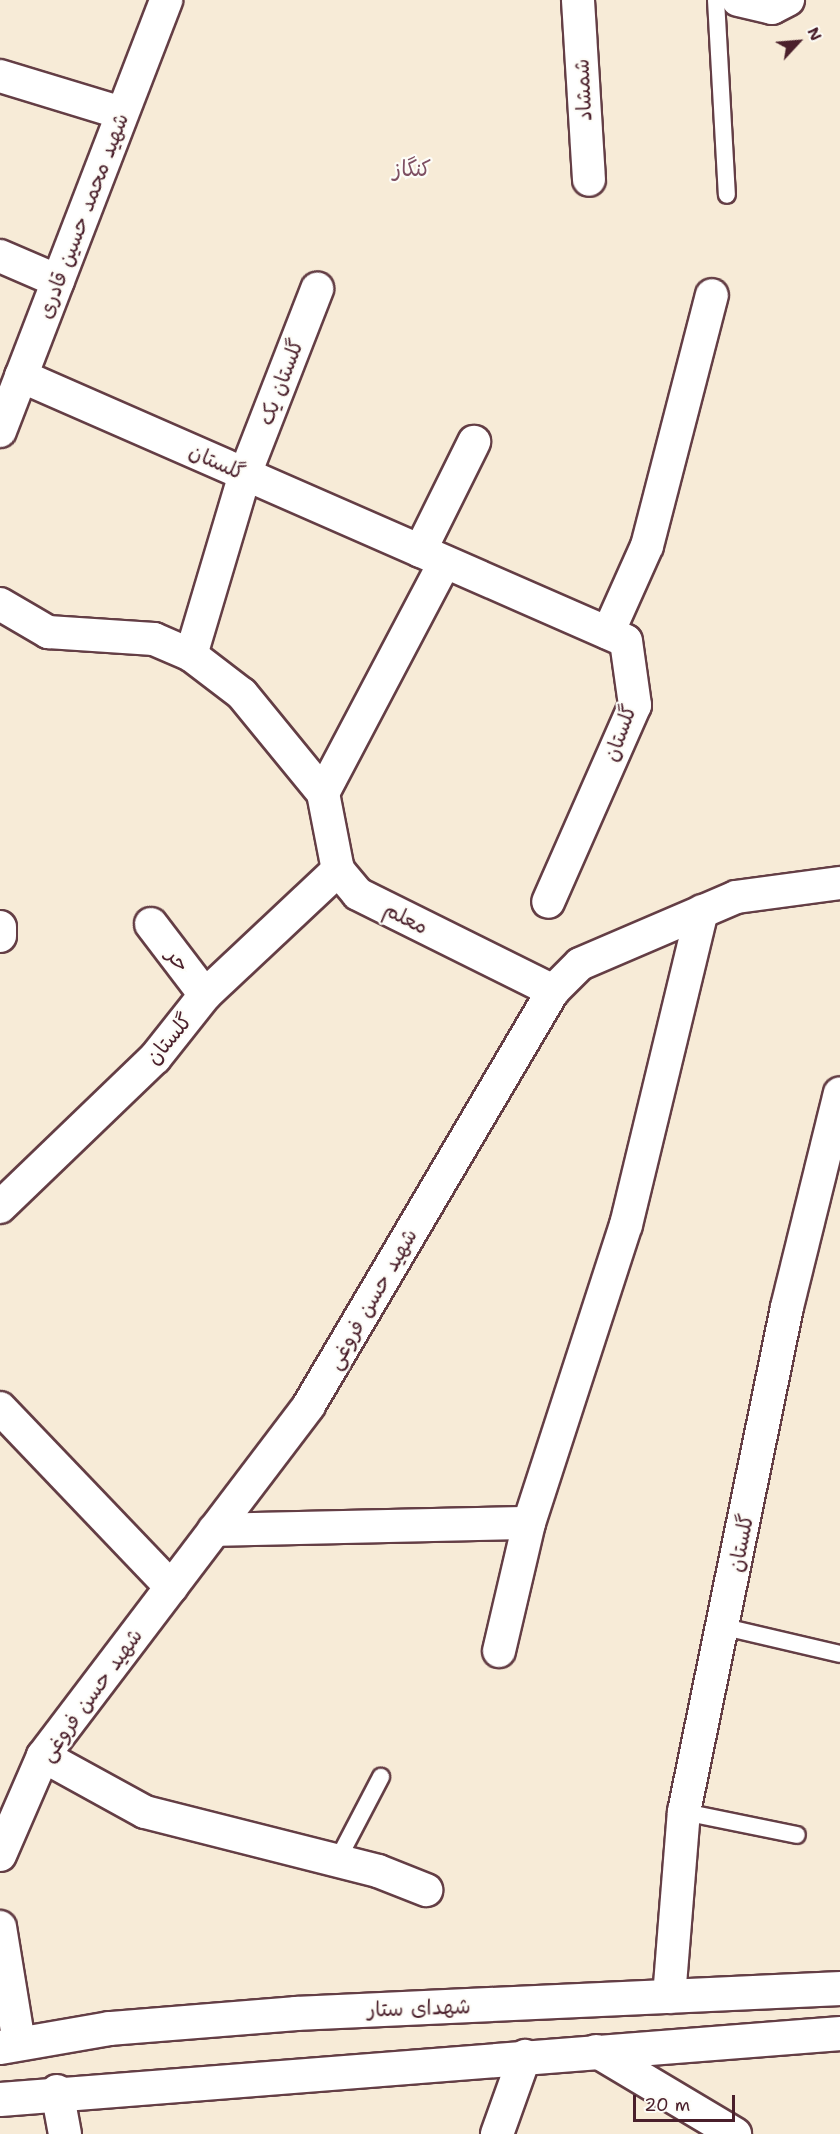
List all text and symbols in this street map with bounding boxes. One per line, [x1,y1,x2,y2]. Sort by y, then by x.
north arrow [768,12,828,72]
text: N [802,24,827,44]
street label: شمشاد [569,58,597,122]
street label: شهید محمد حسین قادری [32,110,134,322]
district label: کنگاز [393,156,431,182]
street label: گلستان یک [253,335,309,429]
street label: گلستان [185,439,249,485]
street label: گلستان [598,701,642,765]
street label: معلم [380,896,432,940]
street label: حر [161,943,195,977]
street label: گلستان [140,1008,198,1070]
street label: شهید حسن فروغی [322,1224,422,1374]
street label: گلستان [723,1512,759,1574]
street label: شهید حسن فروغی [34,1624,148,1766]
street label: شهدای ستار [367,1994,471,2022]
scale bar [636,2083,738,2121]
text: 20 m [644,2093,690,2117]

